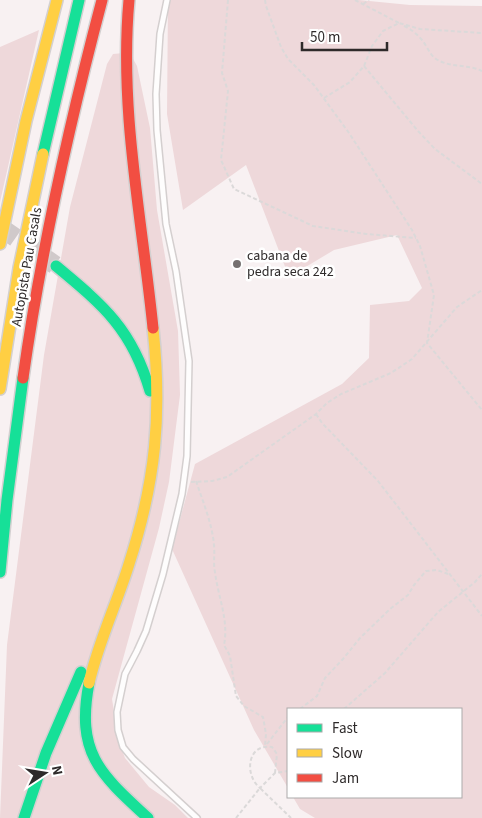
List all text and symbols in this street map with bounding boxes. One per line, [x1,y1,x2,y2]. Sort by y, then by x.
scale bar [302,20,387,52]
text: 50 m [310,27,340,48]
street label: Autopista Pau Casals [7,206,47,328]
place label: cabana de pedra seca 242 [247,246,334,282]
marker: cabana de pedra seca 242 [231,258,243,270]
legend [287,708,462,798]
text: Fast [332,718,358,739]
text: Slow [332,743,363,764]
north arrow [20,748,70,798]
text: N [46,764,67,777]
text: Jam [332,768,359,789]

